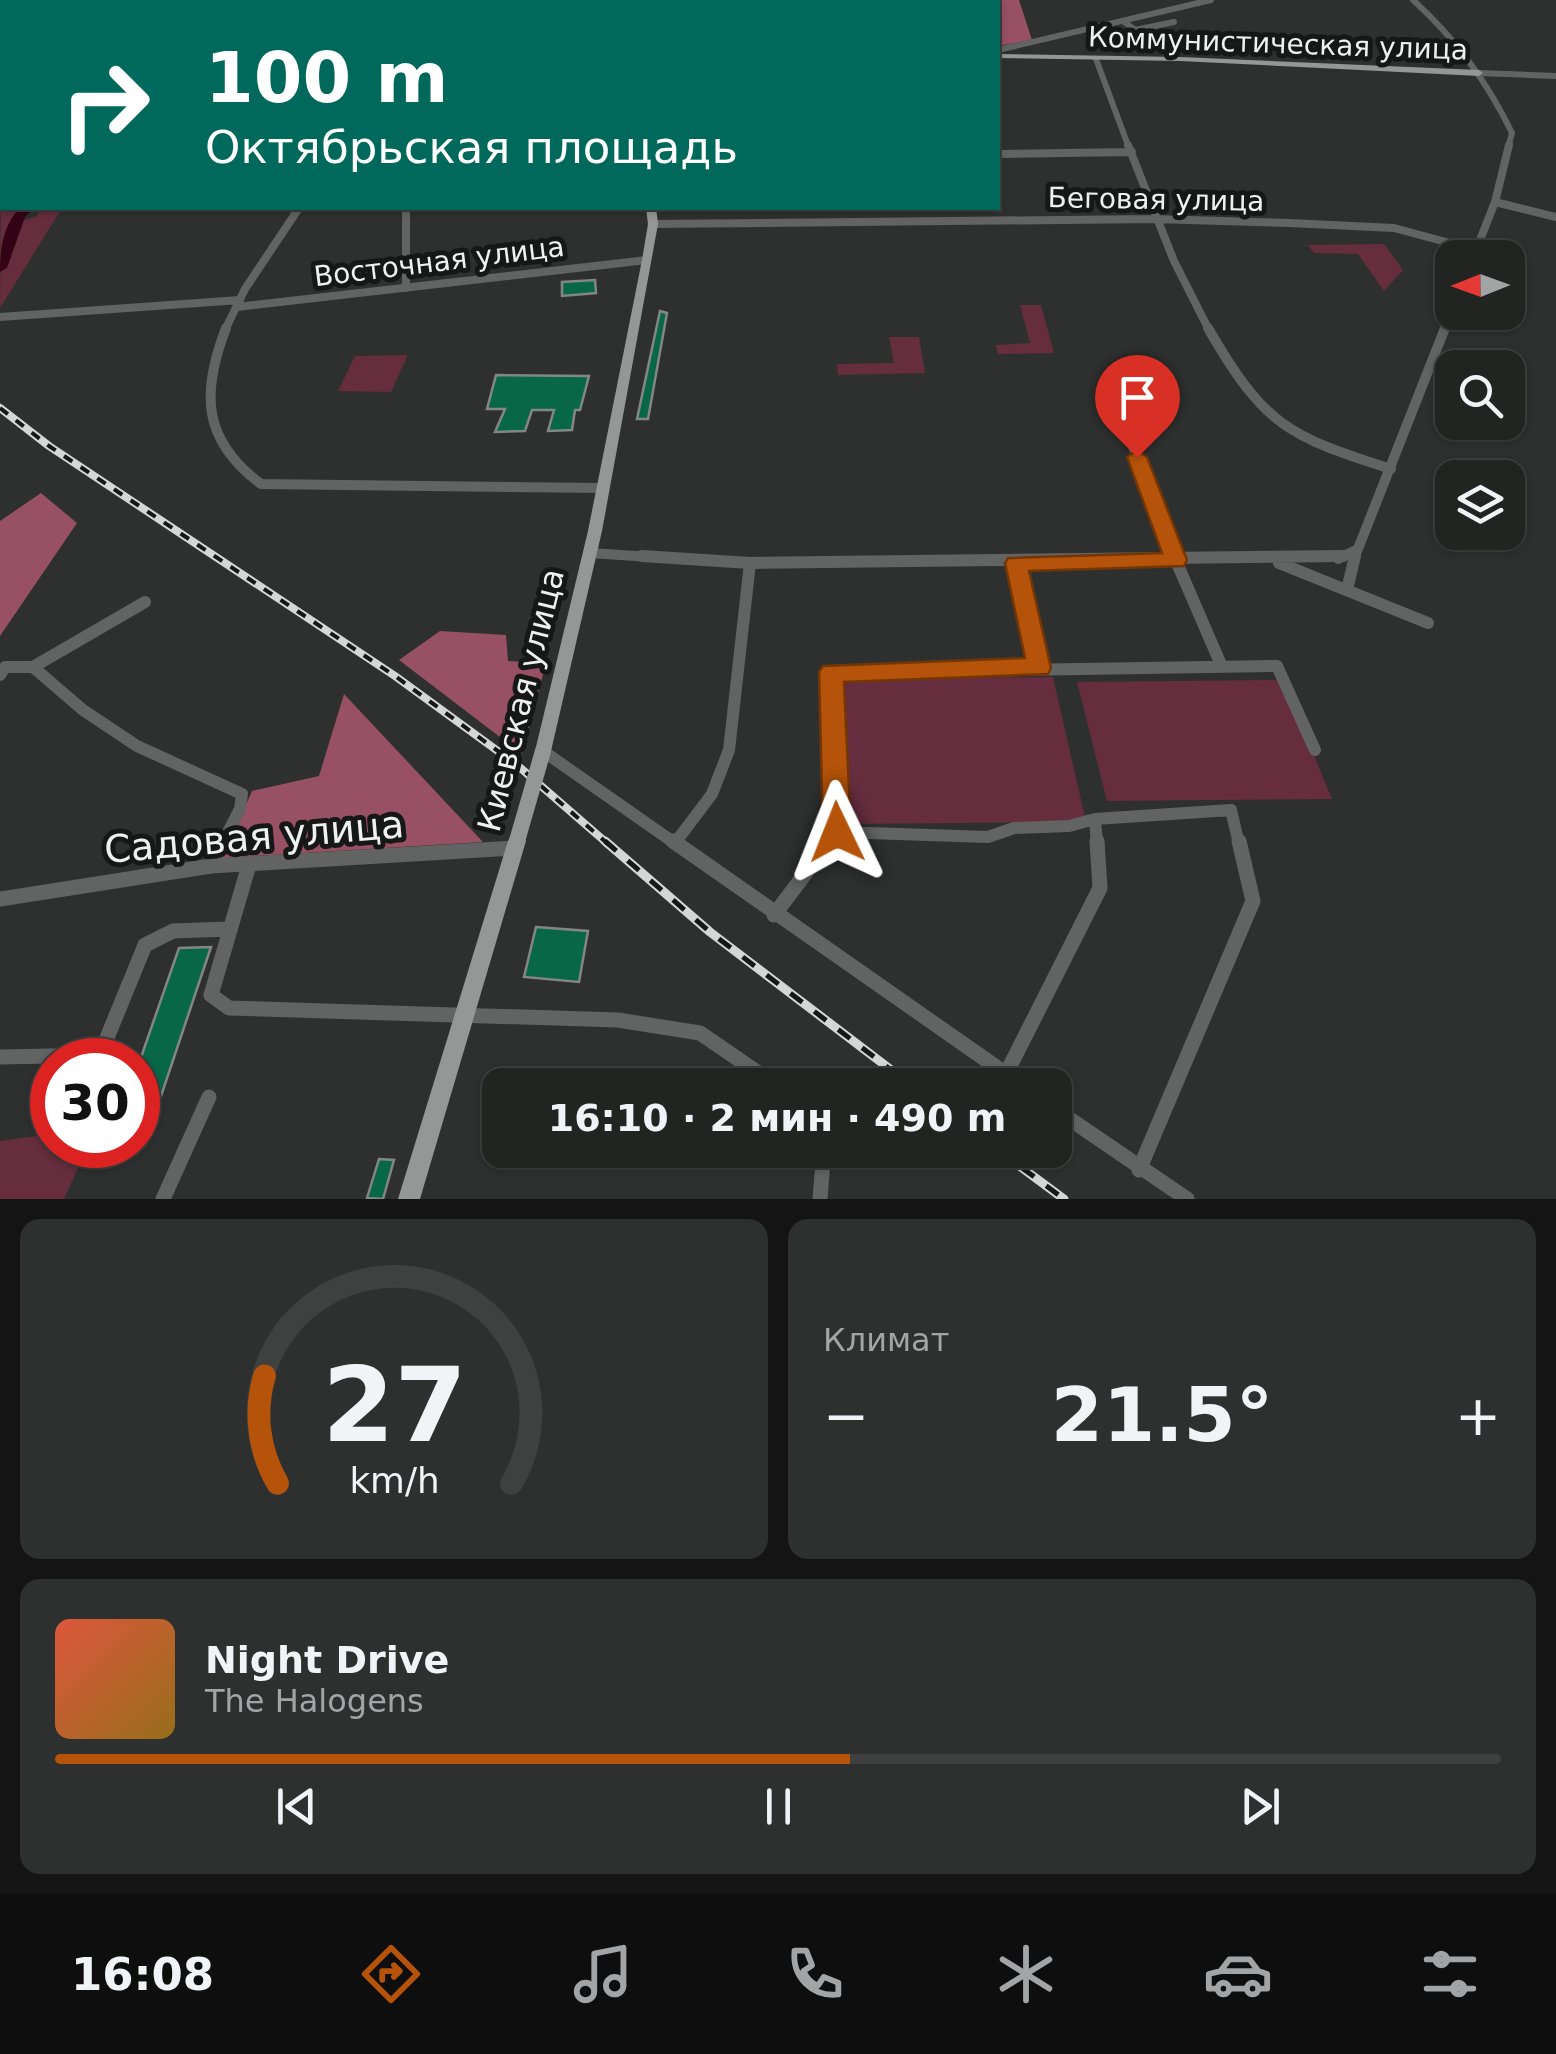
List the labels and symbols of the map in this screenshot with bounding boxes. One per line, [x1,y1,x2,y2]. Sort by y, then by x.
street label: Коммунистическая улица [1087,20,1468,67]
street label: Беговая улица [1047,181,1265,218]
street label: Восточная улица [312,230,566,293]
north arrow [1435,240,1525,330]
pin [1095,355,1180,458]
street label: Киевская улица [470,565,572,835]
position arrow [785,780,889,884]
street label: Садовая улица [102,802,406,872]
speed limit sign: 30 [30,1038,160,1168]

